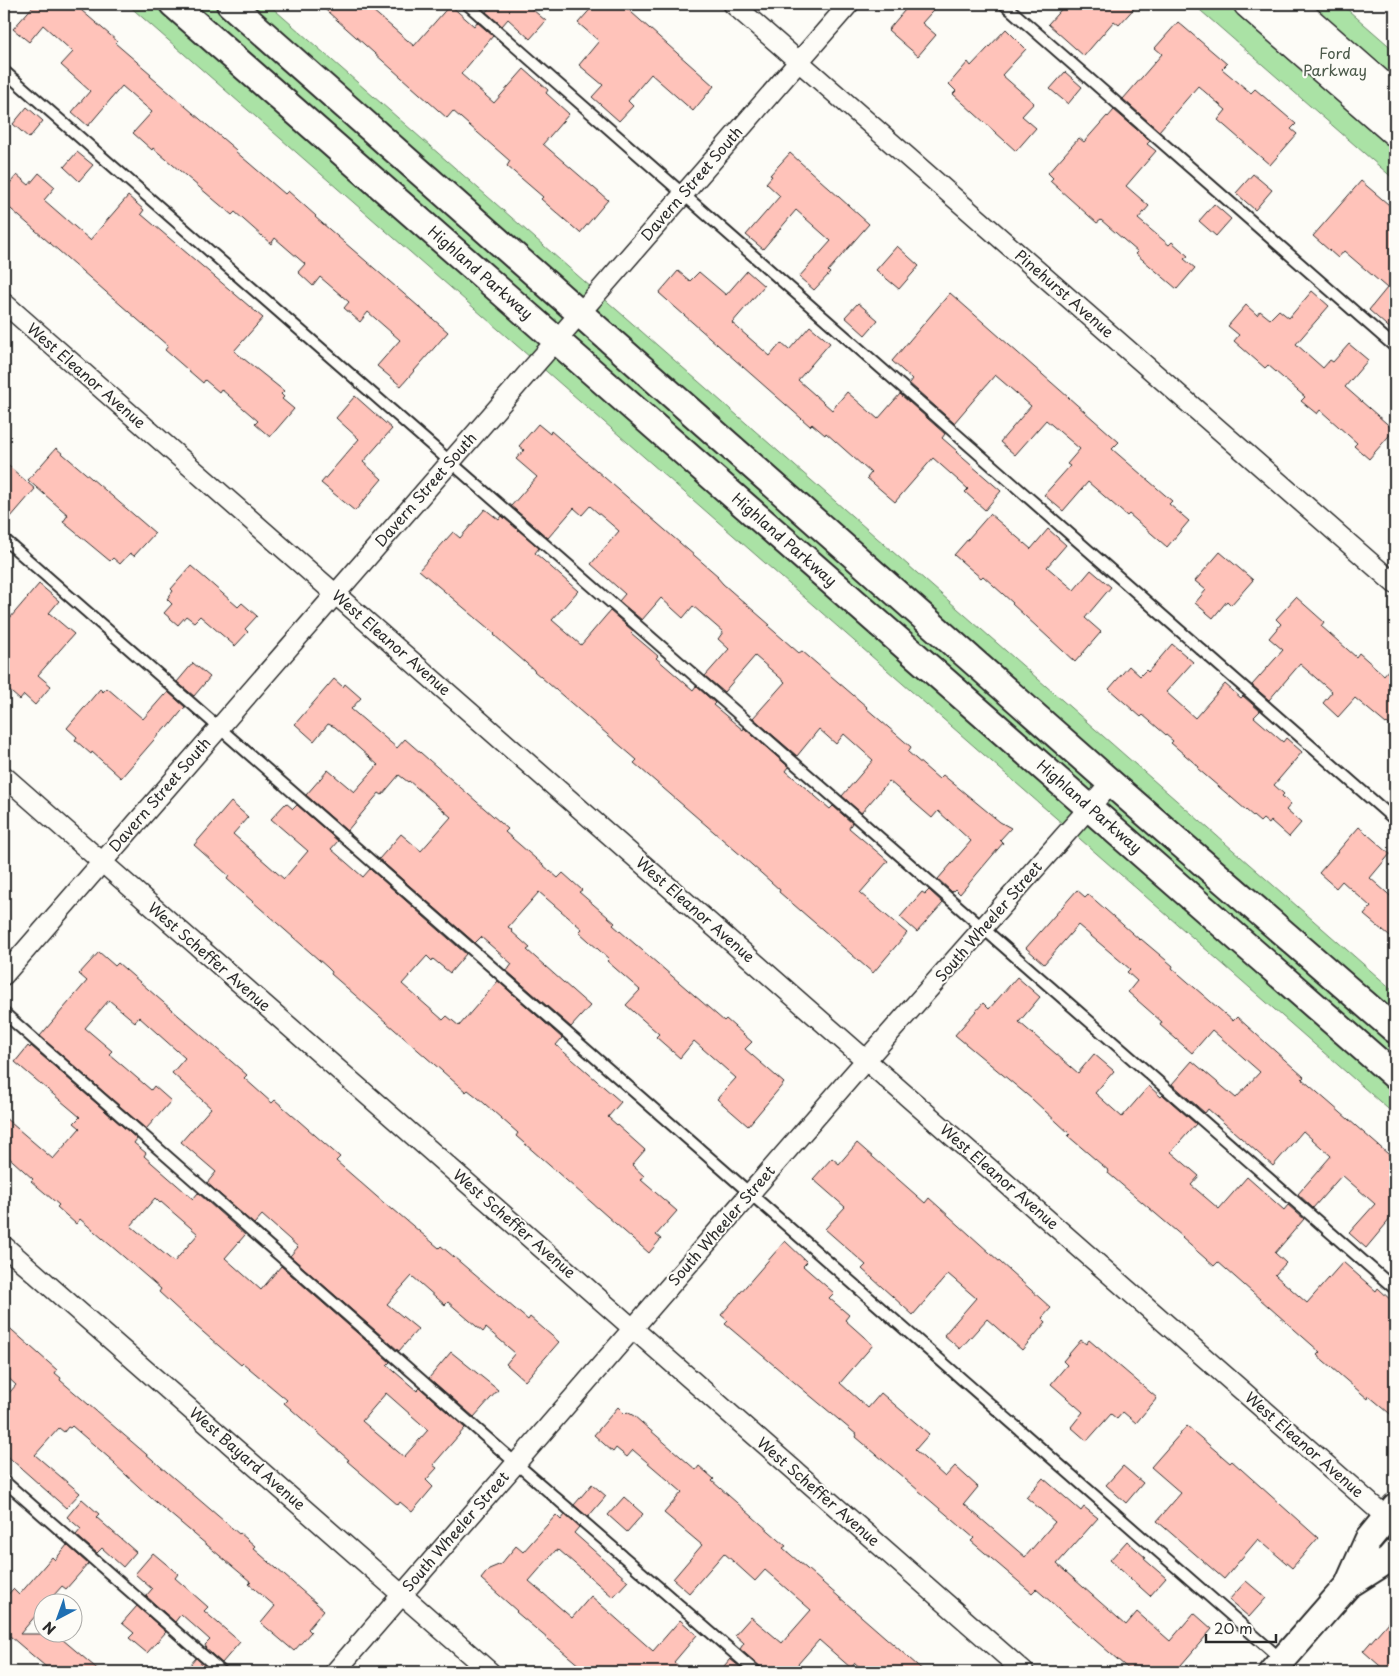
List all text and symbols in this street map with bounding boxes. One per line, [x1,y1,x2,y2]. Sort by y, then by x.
park label: Ford Parkway [1303,41,1367,81]
street label: Davern Street South [635,121,747,245]
street label: Highland Parkway [423,220,539,324]
street label: Pinehurst Avenue [1010,243,1119,342]
street label: West Eleanor Avenue [23,317,151,433]
street label: Davern Street South [369,427,481,551]
street label: Highland Parkway [727,487,843,591]
street label: West Eleanor Avenue [328,584,456,700]
street label: Davern Street South [103,732,215,856]
street label: Highland Parkway [1032,754,1148,858]
street label: West Eleanor Avenue [632,851,760,967]
street label: South Wheeler Street [929,856,1047,986]
street label: West Scheffer Avenue [143,896,277,1016]
street label: West Eleanor Avenue [936,1118,1064,1234]
street label: South Wheeler Street [662,1160,780,1290]
street label: West Scheffer Avenue [448,1163,582,1283]
street label: West Eleanor Avenue [1241,1386,1369,1502]
street label: West Bayard Avenue [185,1401,311,1515]
street label: West Scheffer Avenue [752,1431,886,1551]
street label: South Wheeler Street [396,1466,514,1596]
north arrow [32,1594,82,1644]
scale bar [1206,1611,1276,1643]
text: 20 m [1214,1616,1253,1639]
text: N [38,1617,60,1640]

